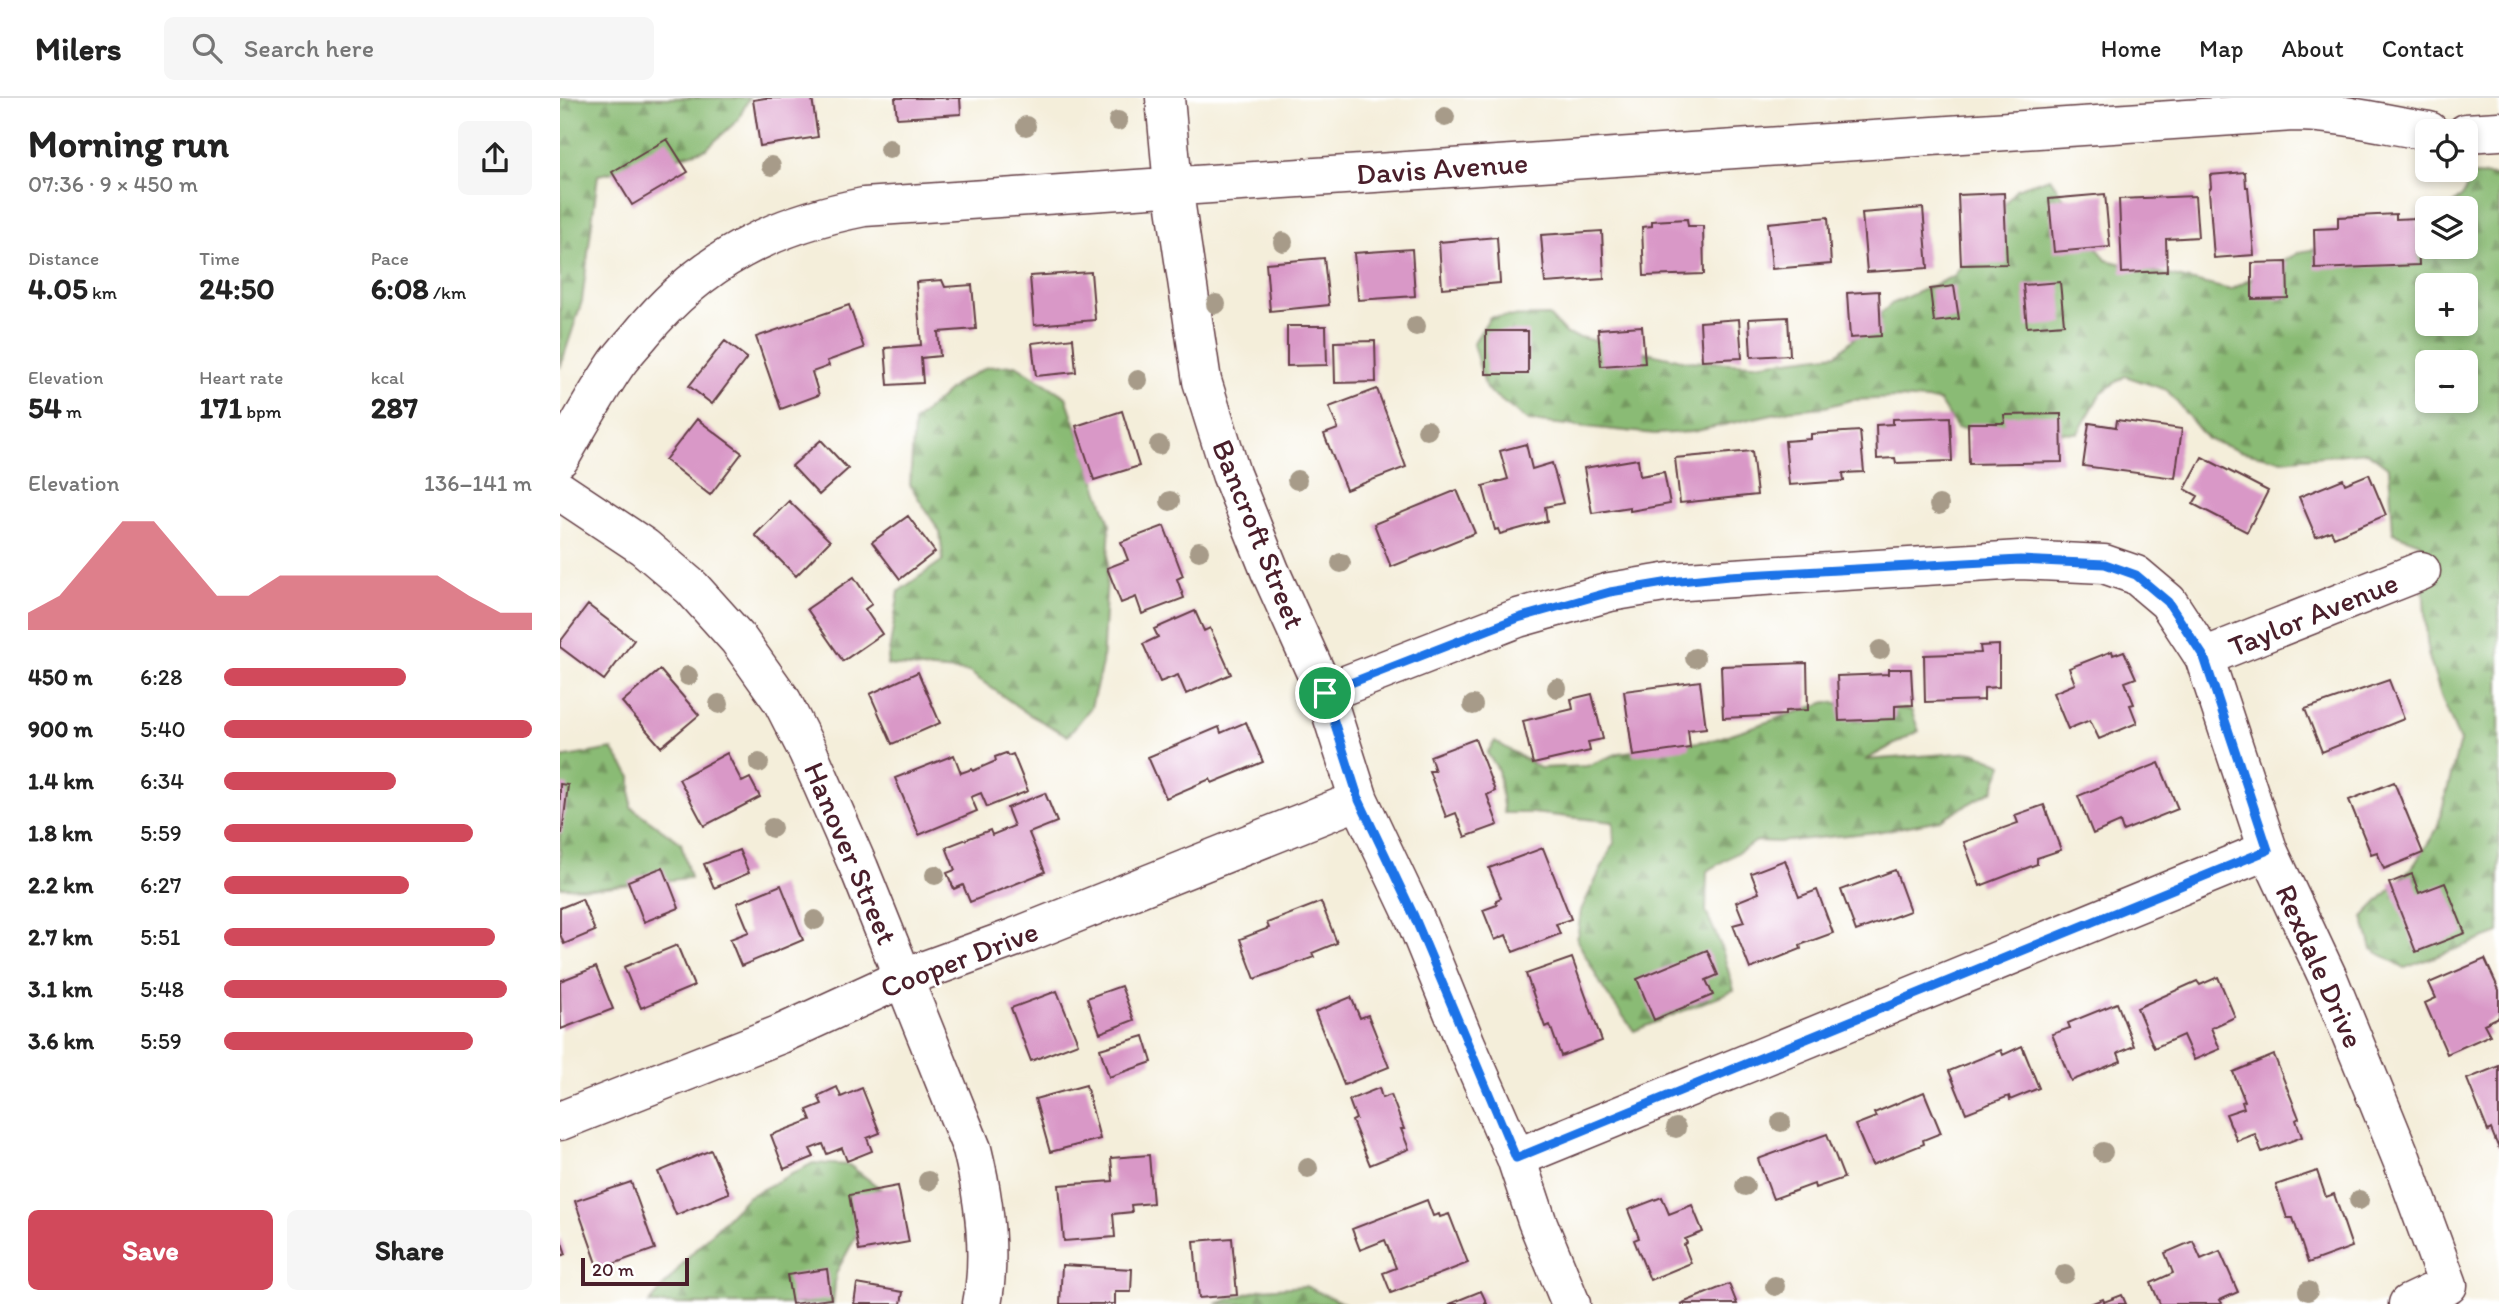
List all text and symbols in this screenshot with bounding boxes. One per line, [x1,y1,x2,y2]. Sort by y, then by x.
search box [164,17,654,80]
text: Milers [35,29,122,68]
icon: search [188,29,226,67]
text: Search here [244,32,374,64]
text: Home [2101,34,2161,63]
text: Map [2199,34,2243,63]
text: About [2281,34,2344,63]
text: Contact [2382,34,2464,63]
map controls [2415,119,2478,413]
button: locate [2415,119,2478,182]
text: Morning run [28,121,229,167]
button: share [458,121,532,195]
street label: Davis Avenue [1355,144,1529,192]
text: 07:36 · 9 × 450 m [28,170,198,198]
button: layers [2415,196,2478,259]
text: Distance [28,247,99,270]
text: Time [199,247,240,270]
text: Pace [371,247,409,270]
text: 4.05 [28,270,88,307]
text: 24:50 [199,270,275,307]
text: 6:08 [371,270,429,307]
button: + [2415,273,2478,336]
text: km [88,281,117,304]
text: /km [429,281,466,304]
button: − [2415,350,2478,413]
text: Elevation [28,366,104,389]
text: Heart rate [199,366,283,389]
text: kcal [371,366,404,389]
text: 54 [28,389,62,426]
text: 171 [199,389,242,426]
text: 287 [371,389,418,426]
text: m [62,400,82,423]
text: bpm [242,400,282,423]
street label: Bancroft Street [1204,434,1314,634]
text: Elevation [28,469,119,497]
text: 136–141 m [424,469,532,497]
street label: Taylor Avenue [2223,563,2403,665]
text: 450 m [28,663,93,691]
text: 6:28 [140,663,183,691]
pin [1295,663,1355,723]
icon: arrive [1306,674,1344,712]
text: 900 m [28,715,93,743]
text: 5:40 [140,715,186,743]
street label: Hanover Street [796,756,906,950]
text: 1.4 km [28,767,94,795]
text: 6:34 [140,767,184,795]
text: 1.8 km [28,819,93,847]
text: 5:59 [140,819,182,847]
text: 2.2 km [28,871,93,899]
text: 6:27 [140,871,181,899]
street label: Rexdale Drive [2267,878,2373,1054]
street label: Cooper Drive [875,912,1043,1006]
text: 2.7 km [28,923,93,951]
text: 5:51 [140,923,180,951]
text: 3.1 km [28,975,92,1003]
text: 5:48 [140,975,184,1003]
text: 3.6 km [28,1027,94,1055]
text: 5:59 [140,1027,182,1055]
button: Save [28,1210,273,1290]
button: Share [287,1210,532,1290]
scale bar [581,1255,690,1287]
text: 20 m [592,1258,634,1281]

